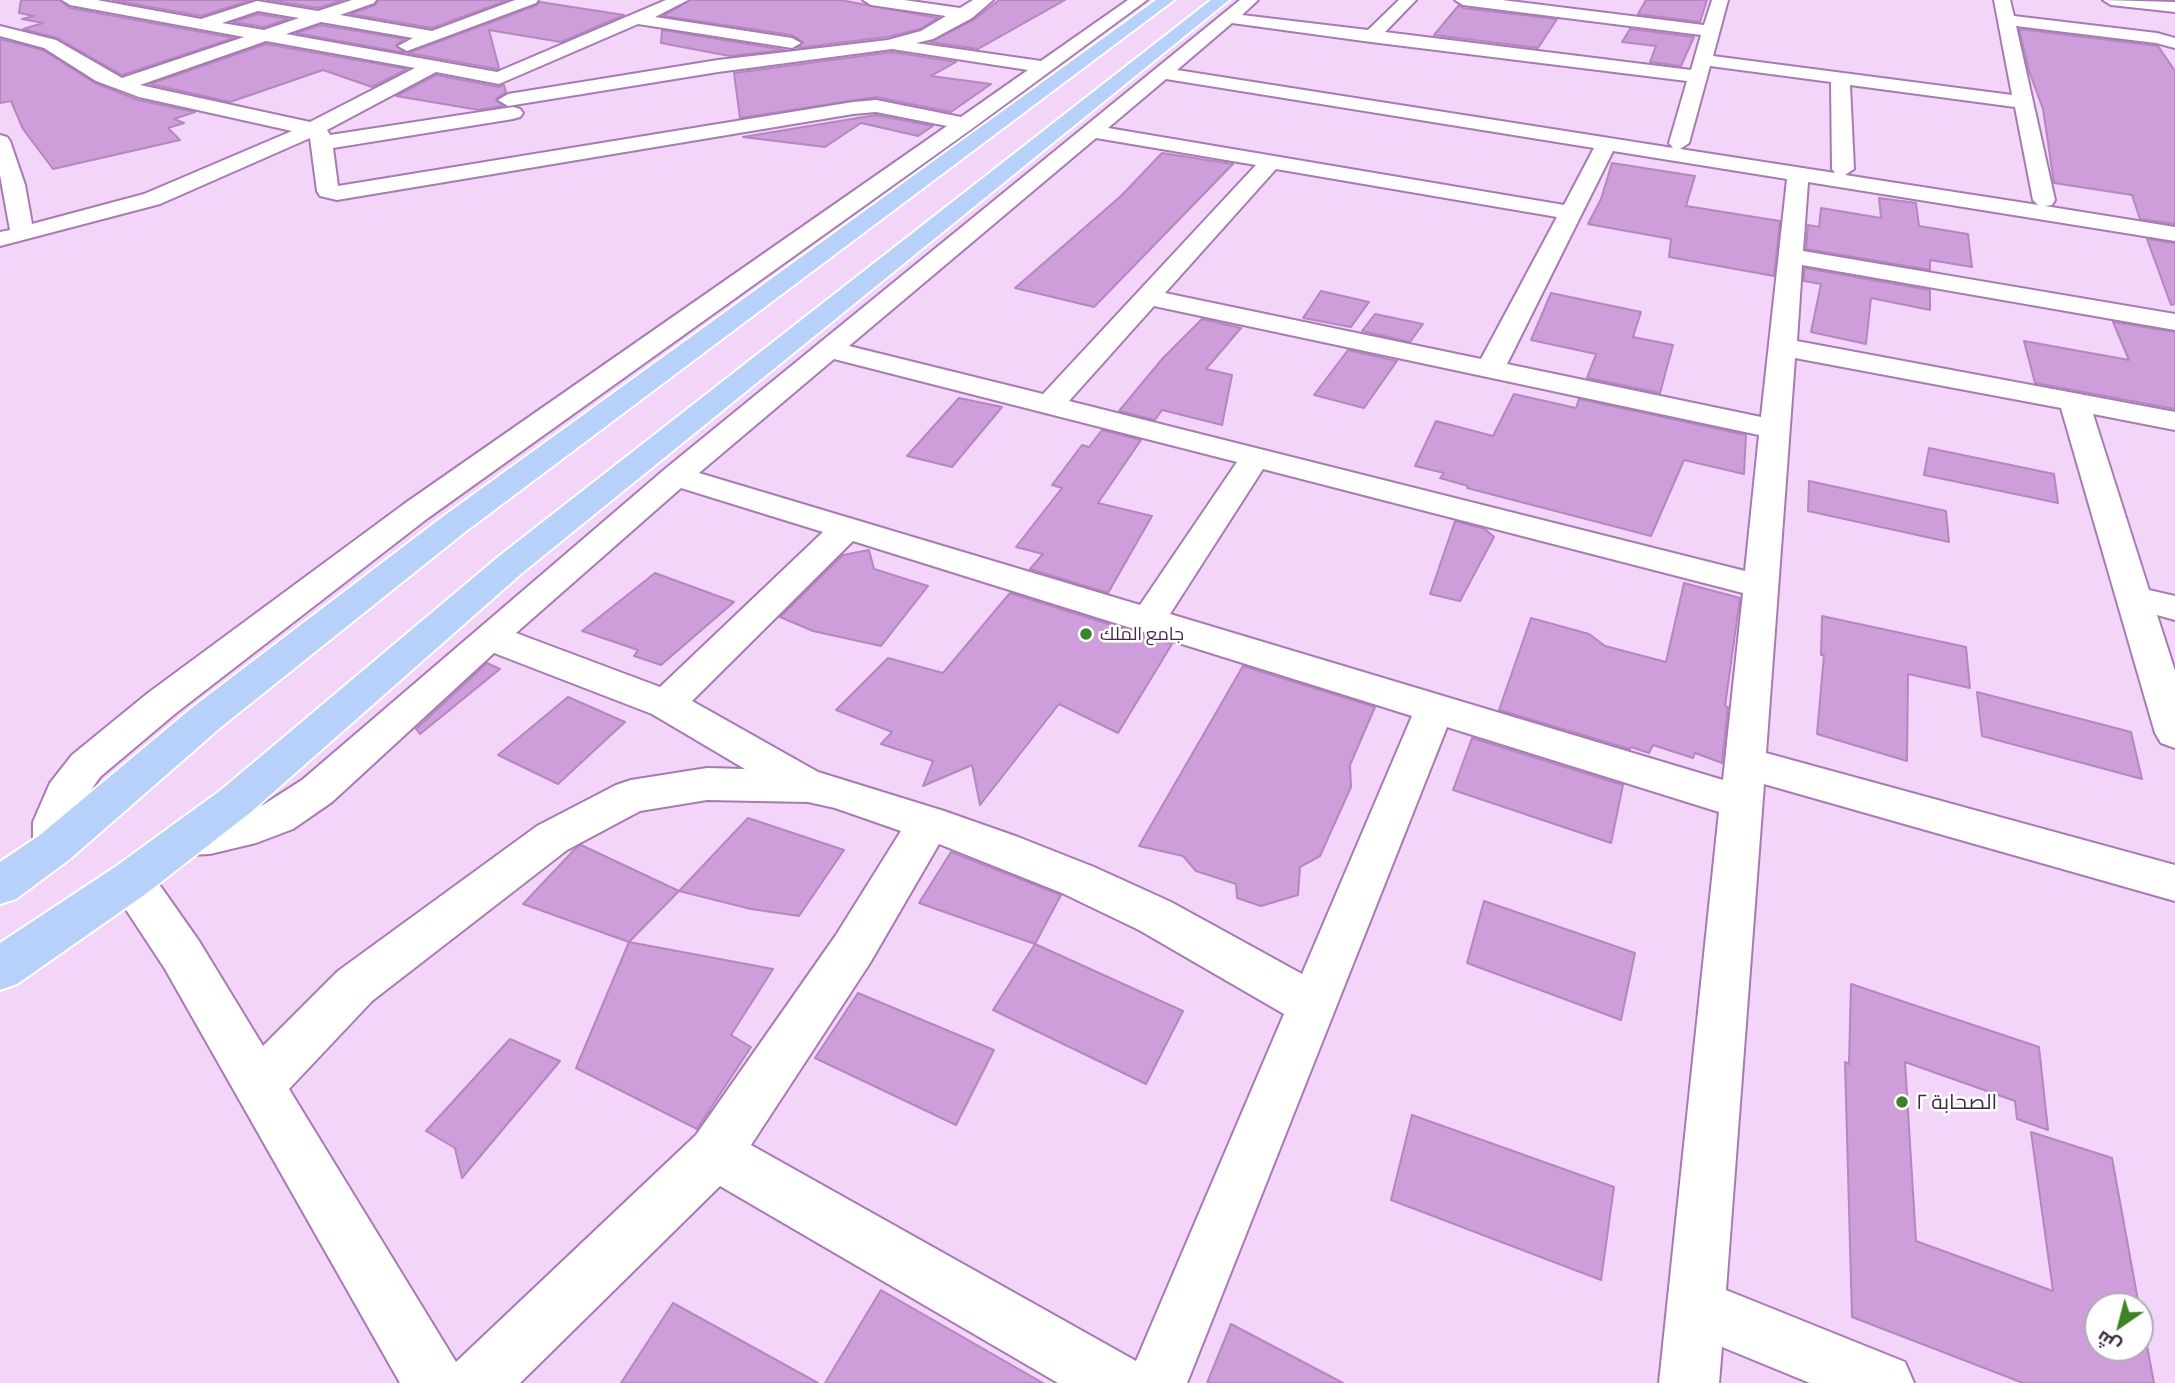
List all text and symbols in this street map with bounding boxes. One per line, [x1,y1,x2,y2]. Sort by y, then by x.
place label: جامع الملك [1100,623,1184,645]
marker: جامع الملك [1078,626,1094,642]
place label: الصحابة ٢ [1916,1089,1997,1115]
marker: الصحابة ٢ [1894,1094,1910,1110]
north arrow [2084,1292,2154,1362]
text: ش [2091,1327,2124,1359]

